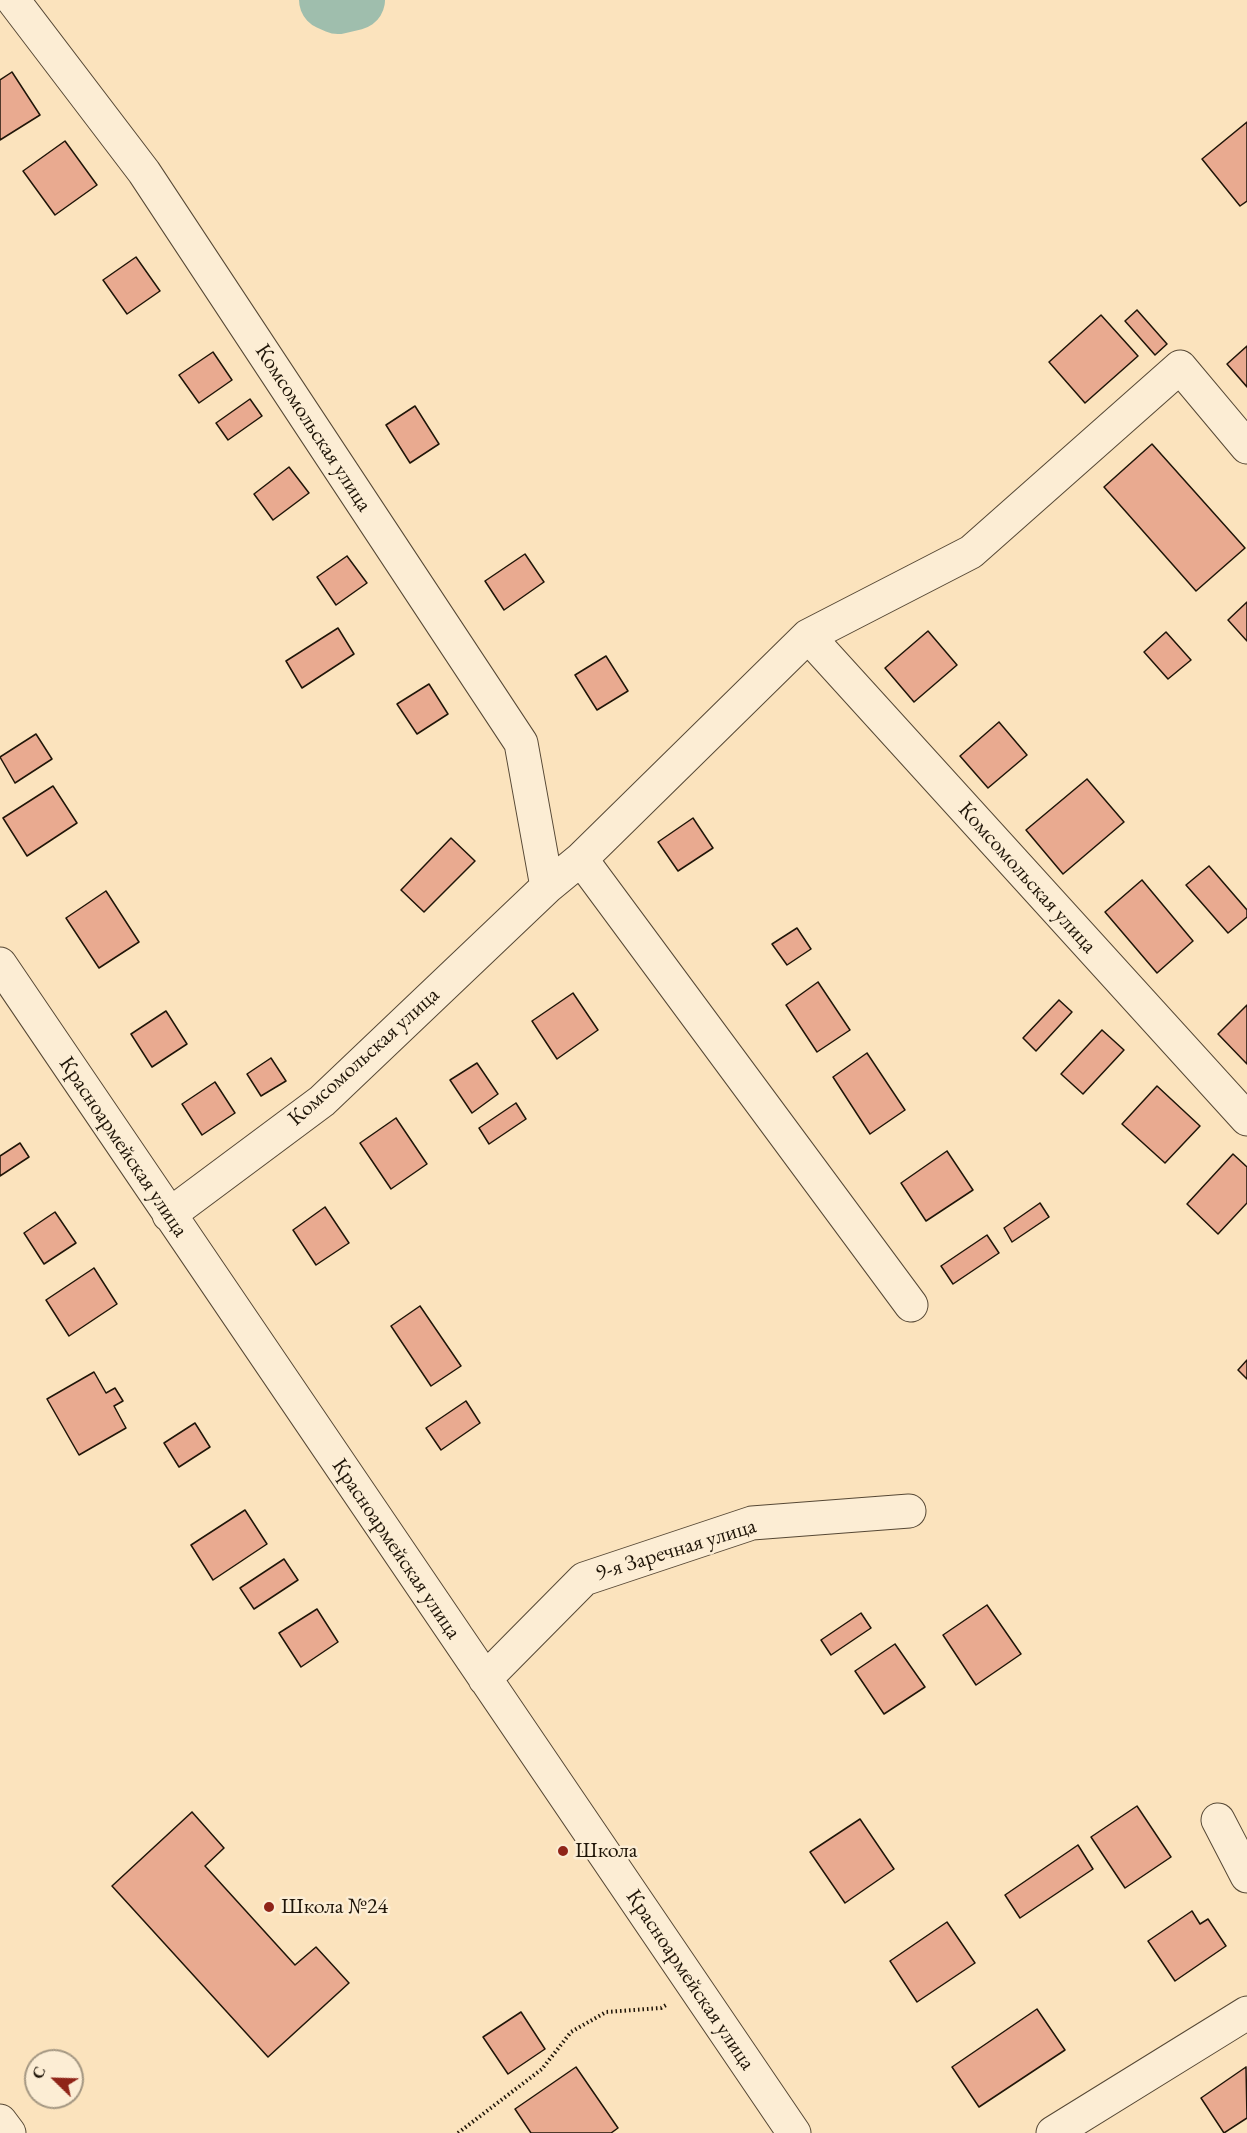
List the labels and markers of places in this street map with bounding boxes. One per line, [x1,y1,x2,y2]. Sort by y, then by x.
place label: Школа [575,1838,638,1864]
marker: Школа [556,1844,570,1858]
place label: Школа №24 [281,1894,388,1920]
marker: Школа №24 [262,1900,276,1914]

